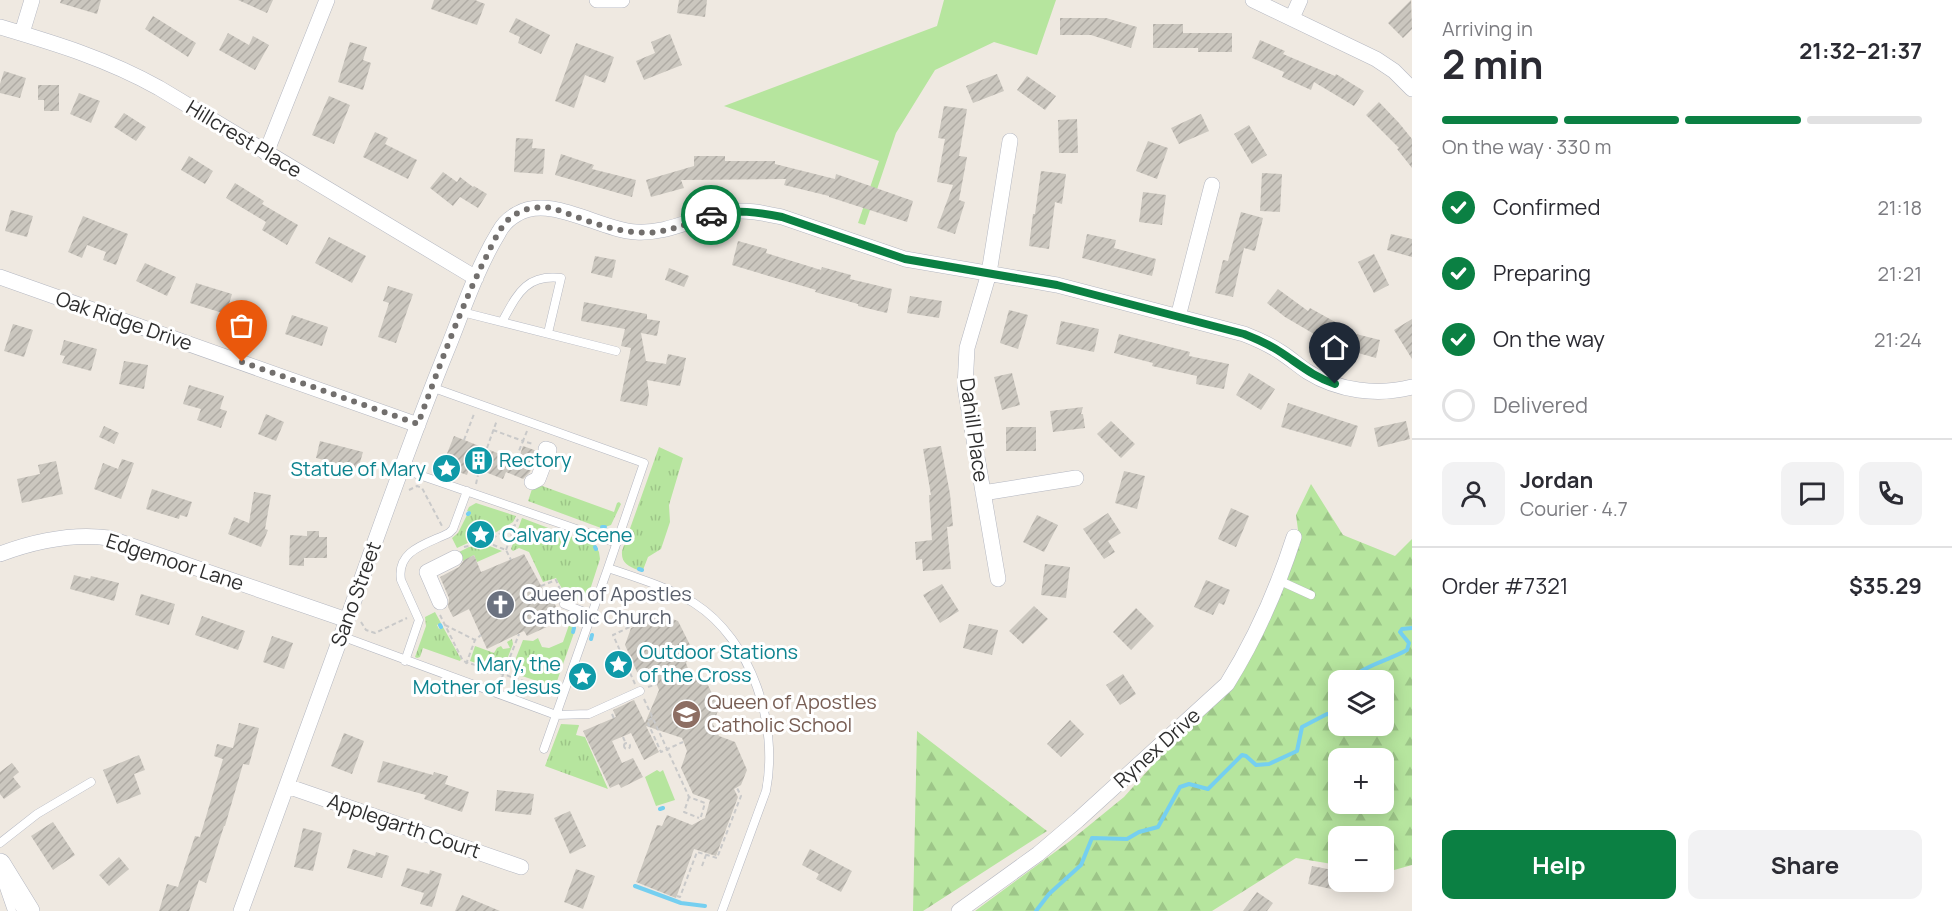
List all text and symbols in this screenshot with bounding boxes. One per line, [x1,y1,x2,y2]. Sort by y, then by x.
text: Arriving in [1442,15,1533,42]
text: 21:32–21:37 [1799,36,1922,66]
text: 2 min [1442,37,1543,91]
street label: Hillcrest Place [181,93,307,184]
text: On the way · 330 m [1442,133,1612,160]
courier [681,185,741,245]
icon: check [1442,191,1475,224]
text: Confirmed [1493,192,1601,222]
text: 21:18 [1877,194,1922,221]
icon: car [695,199,728,232]
icon: check [1442,257,1475,290]
text: Preparing [1493,258,1591,288]
text: 21:21 [1878,260,1922,287]
street label: Oak Ridge Drive [52,284,196,357]
pin [216,300,267,362]
icon: bag [225,309,258,342]
pin [1309,322,1360,384]
icon: check [1442,323,1475,356]
text: On the way [1493,324,1605,354]
text: 21:24 [1874,326,1922,353]
icon: home [1318,331,1351,364]
street label: Dahill Place [954,376,995,484]
text: Delivered [1493,390,1588,420]
building icon: Rectory [462,444,494,476]
place label: Rectory [499,446,572,473]
place icon: Statue of Mary [431,453,463,485]
place label: Statue of Mary [291,455,426,482]
button: person [1442,462,1505,525]
button: chat [1781,462,1844,525]
button: phone [1859,462,1922,525]
text: Jordan [1520,465,1593,495]
text: Courier · 4.7 [1520,495,1628,522]
place icon: Calvary Scene [465,519,497,551]
place label: Calvary Scene [502,521,632,548]
street label: Edgemoor Lane [103,527,247,596]
street label: Sano Street [324,538,387,650]
text: Order #7321 [1442,571,1568,601]
text: $35.29 [1849,571,1922,601]
place label: Queen of Apostles Catholic Church [522,580,692,630]
church icon: Queen of Apostles Catholic Church [485,589,517,621]
place label: Outdoor Stations of the Cross [639,638,798,688]
place icon: Outdoor Stations of the Cross [602,648,634,680]
place label: Mary, the Mother of Jesus [413,650,561,700]
place icon: Mary, the Mother of Jesus [566,660,598,692]
map controls [1328,670,1394,892]
button: layers [1328,670,1394,736]
place label: Queen of Apostles Catholic School [707,688,877,738]
school or university icon: Queen of Apostles Catholic School [670,698,702,730]
street label: Rynex Drive [1108,702,1206,794]
button: + [1328,748,1394,814]
street label: Applegarth Court [324,787,484,864]
button: − [1328,826,1394,892]
button: Help [1442,830,1676,899]
button: Share [1688,830,1922,899]

